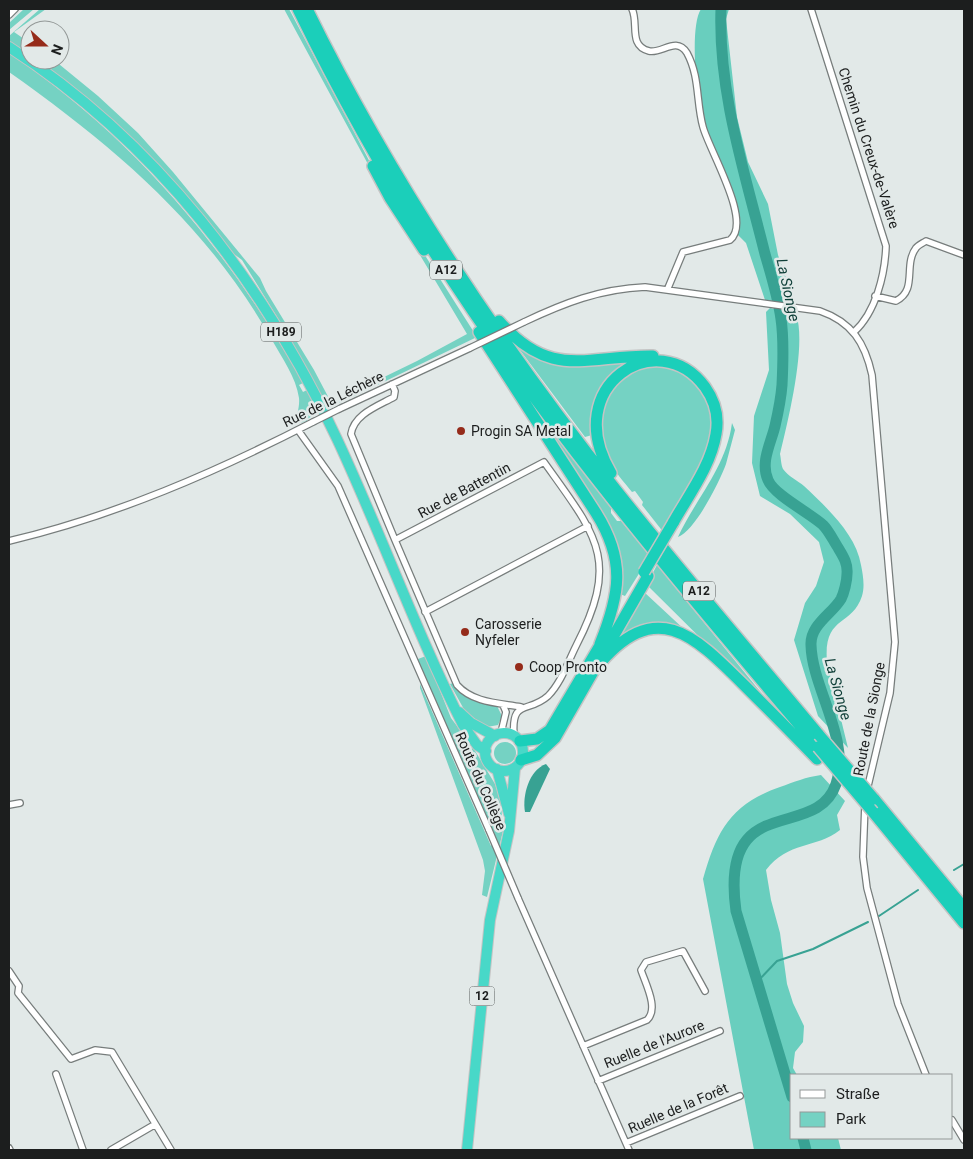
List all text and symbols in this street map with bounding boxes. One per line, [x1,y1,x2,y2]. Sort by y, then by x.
north arrow [20,20,70,70]
text: N [48,42,66,57]
street label: Chemin du Creux-de-Valère [835,66,903,230]
water label: La Sionge [773,257,803,323]
road number: A12 [430,260,462,280]
road number: H189 [261,322,301,342]
street label: Rue de la Léchère [280,368,386,430]
place label: Progin SA Metal [471,423,571,439]
marker: Progin SA Metal [455,425,467,437]
street label: Rue de Battentin [415,459,513,521]
road number: A12 [683,582,715,600]
place label: Carosserie Nyfeler [475,616,542,648]
marker: Carosserie Nyfeler [459,626,471,638]
water label: La Sionge [821,656,856,722]
place label: Coop Pronto [529,659,607,675]
marker: Coop Pronto [513,661,525,673]
street label: Route de la Sionge [850,661,888,777]
street label: Route du Collège [452,730,510,832]
road number: 12 [470,986,494,1006]
street label: Ruelle de l'Aurore [602,1017,706,1071]
legend [790,1074,953,1139]
street label: Ruelle de la Forêt [626,1080,731,1136]
text: Straße [836,1085,880,1103]
text: Park [836,1110,867,1128]

